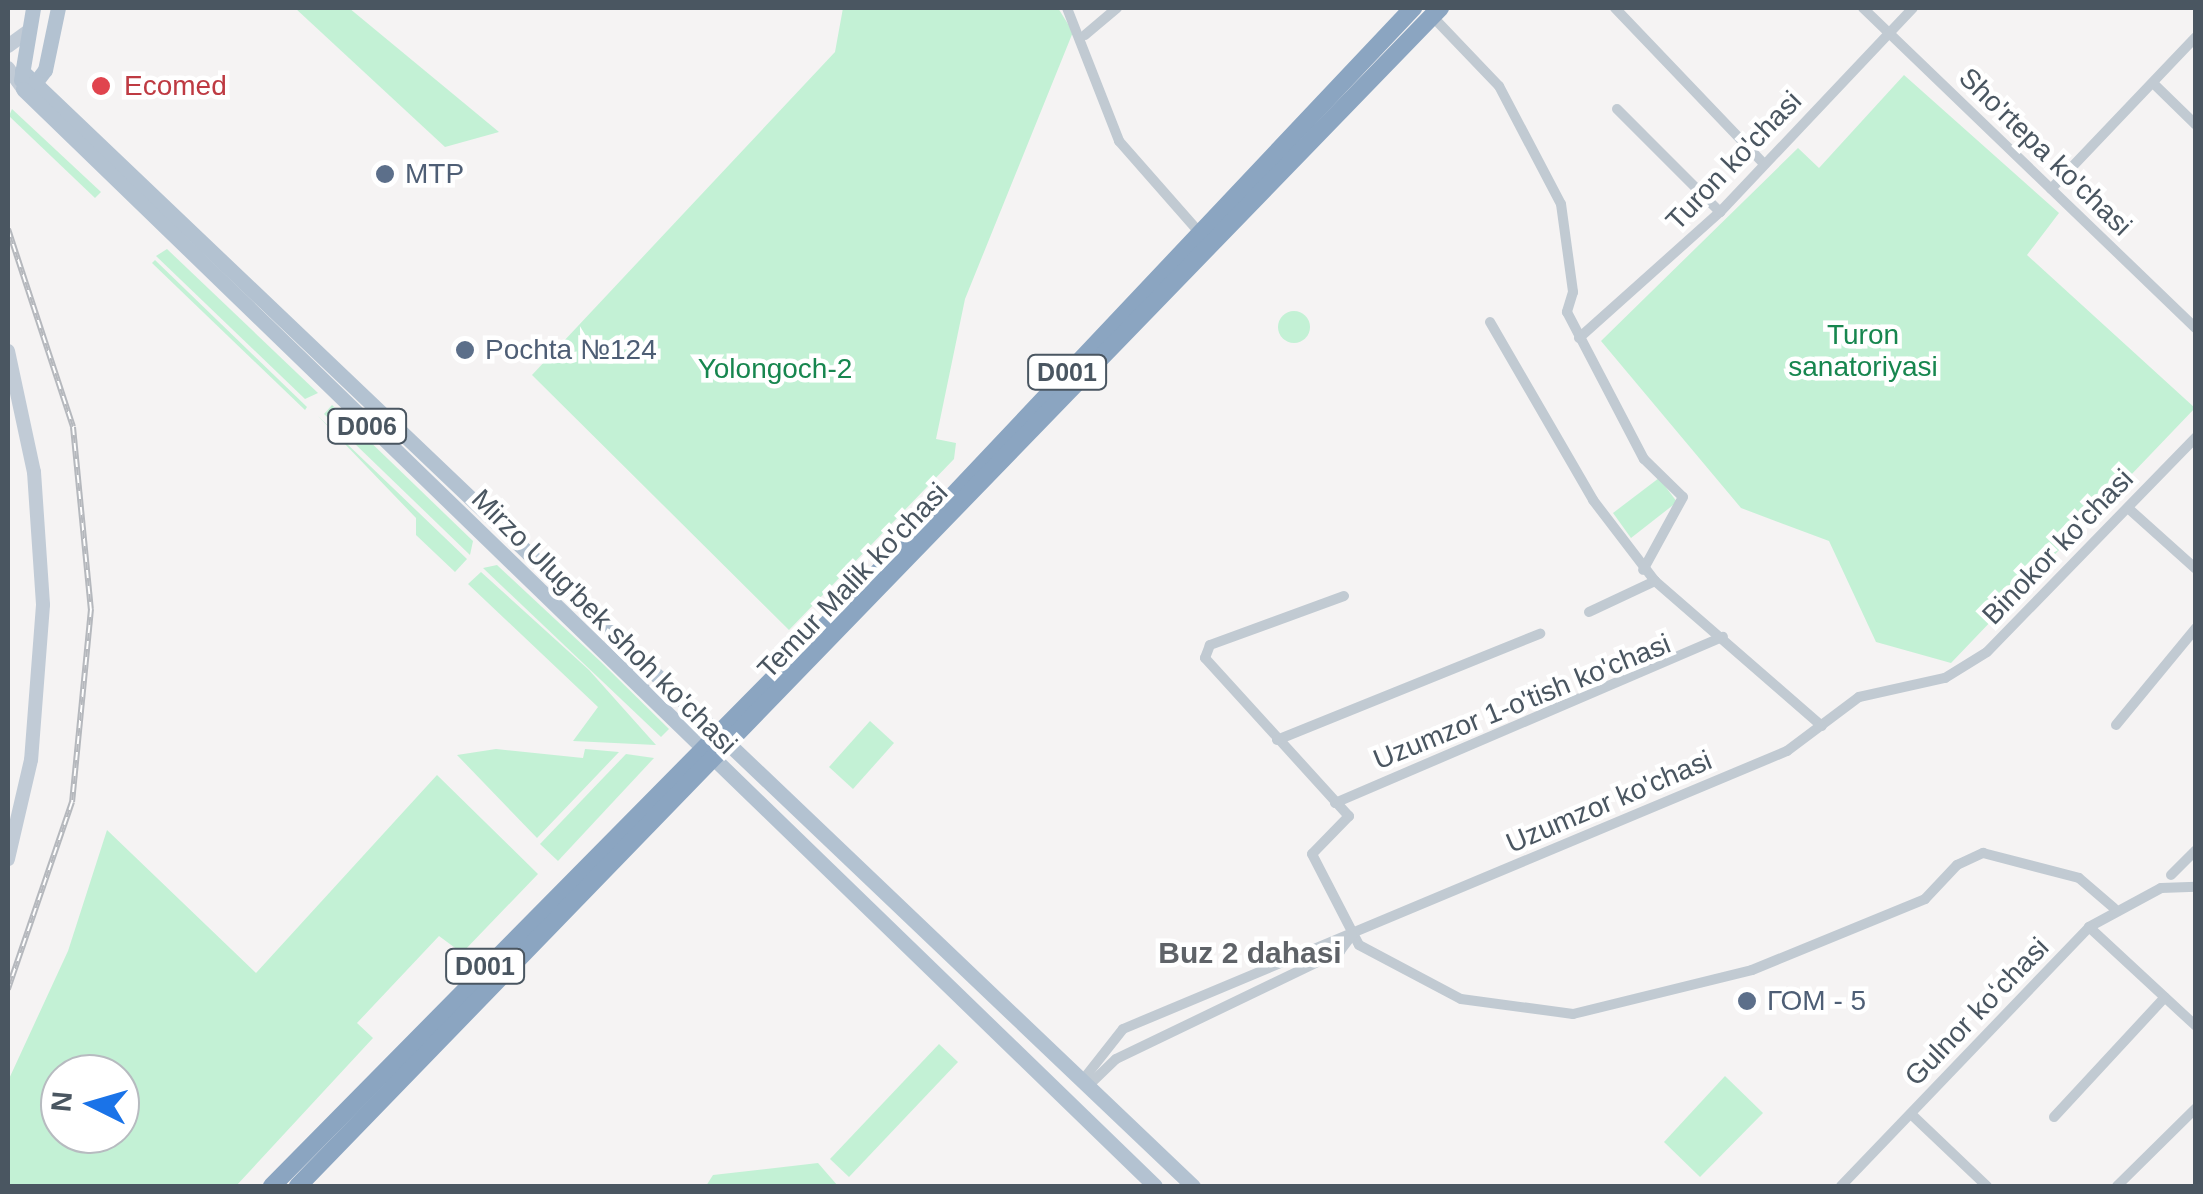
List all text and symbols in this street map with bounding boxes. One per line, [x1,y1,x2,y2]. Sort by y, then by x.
street label: Sho'rtepa ko'chasi [1952,61,2138,243]
place label: Ecomed [124,69,227,103]
marker: Ecomed [88,73,114,99]
street label: Turon ko'chasi [1659,85,1809,237]
place label: MTP [405,157,464,191]
marker: MTP [374,163,396,185]
park label: Turon sanatoriyasi [1788,318,1938,384]
place label: Pochta №124 [485,333,657,367]
marker: Pochta №124 [454,339,476,361]
park label: Yolongoch-2 [698,352,852,386]
road number: D001 [1027,352,1107,392]
road number: D006 [327,406,407,446]
street label: Binokor ko'chasi [1975,462,2141,632]
street label: Temur Malik ko'chasi [751,476,955,686]
street label: Mirzo Ulug'bek shoh ko'chasi [465,483,743,761]
street label: Uzumzor 1-o'tish ko'chasi [1369,627,1675,777]
street label: Uzumzor ko'chasi [1501,744,1717,860]
street label: Gulnor koʻchasi [1898,931,2056,1093]
district label: Buz 2 dahasi [1158,935,1342,971]
road number: D001 [445,946,525,986]
place label: ГОМ - 5 [1767,984,1866,1018]
marker: ГОМ - 5 [1736,990,1758,1012]
north arrow [40,1054,140,1154]
text: N [45,1090,78,1113]

